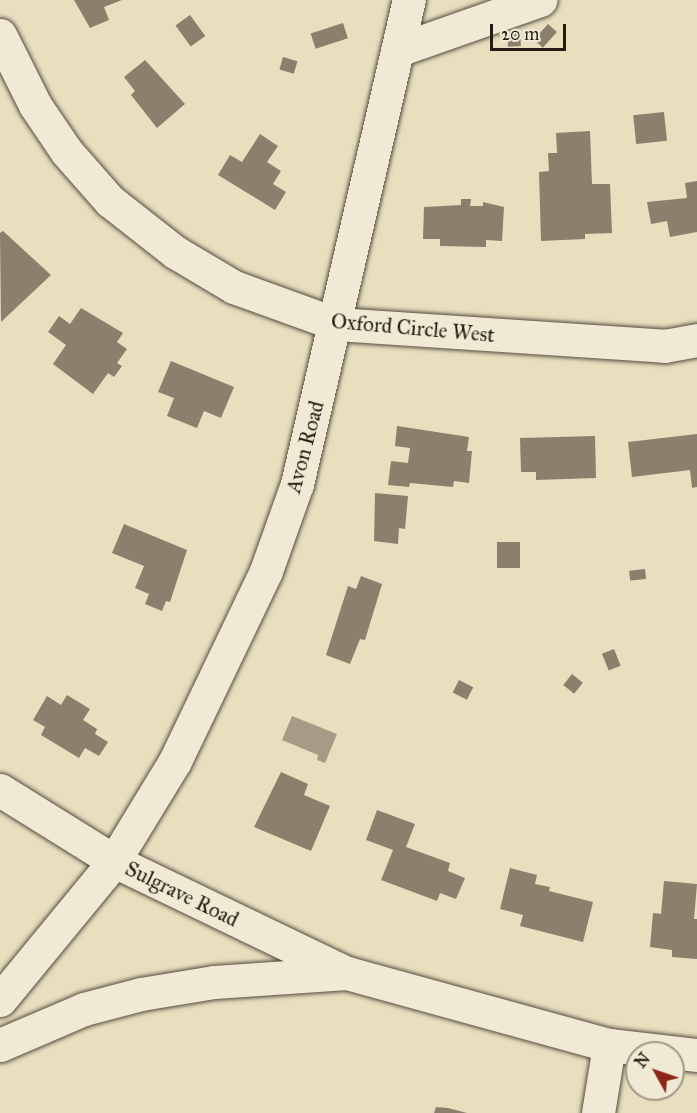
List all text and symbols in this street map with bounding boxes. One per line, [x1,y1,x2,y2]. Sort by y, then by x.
scale bar [493,12,570,50]
text: 20 m [501,23,539,45]
street label: Oxford Circle West [330,308,496,348]
street label: Avon Road [281,398,329,496]
street label: Sulgrave Road [121,856,243,932]
north arrow [625,1041,685,1101]
text: N [631,1049,654,1072]

